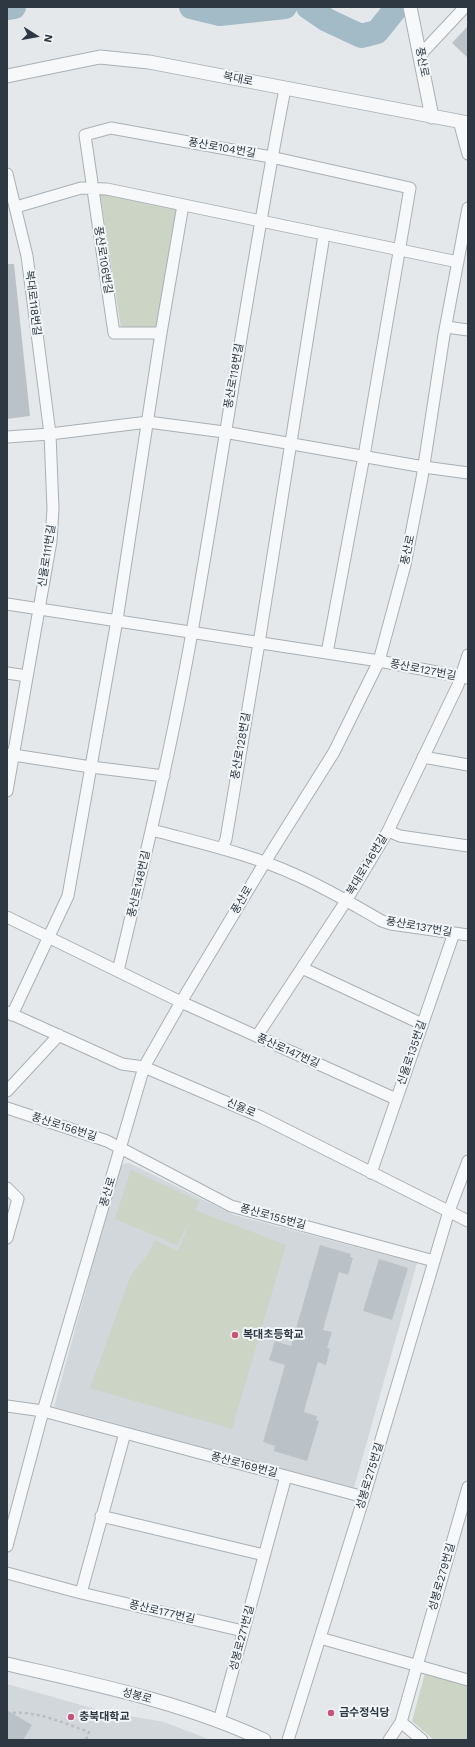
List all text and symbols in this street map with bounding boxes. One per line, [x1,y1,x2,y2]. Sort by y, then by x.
north arrow [16,16,56,56]
text: N [41,33,55,44]
street label: 풍산로 [413,46,431,78]
street label: 복대로 [222,70,254,88]
street label: 풍산로104번길 [187,136,257,160]
street label: 풍산로106번길 [91,225,115,295]
street label: 복대로118번길 [22,269,44,337]
street label: 풍산로118번길 [222,342,246,410]
street label: 신율로111번길 [36,524,58,588]
street label: 풍산로 [398,534,418,566]
street label: 풍산로127번길 [389,657,457,683]
street label: 풍산로128번길 [229,711,253,781]
street label: 복대로146번길 [344,832,390,898]
street label: 풍산로148번길 [125,849,153,919]
street label: 풍산로 [229,884,255,916]
street label: 풍산로137번길 [385,915,453,939]
street label: 신율로135번길 [395,1019,429,1087]
street label: 풍산로147번길 [255,1031,321,1071]
street label: 신율로 [224,1096,258,1120]
street label: 풍산로156번길 [30,1110,98,1144]
street label: 풍산로 [97,1176,119,1208]
street label: 풍산로155번길 [239,1202,307,1232]
place label: 복대초등학교 [243,1328,304,1342]
marker: 복대초등학교 [230,1330,240,1340]
street label: 성봉로275번길 [354,1441,386,1511]
street label: 풍산로169번길 [209,1450,279,1480]
street label: 성봉로279번길 [426,1542,458,1612]
street label: 풍산로177번길 [128,1598,196,1626]
street label: 성봉로271번길 [227,1604,257,1672]
street label: 성봉로 [121,1686,153,1706]
place label: 금수정식당 [339,1706,390,1720]
marker: 금수정식당 [326,1708,336,1718]
place label: 충북대학교 [79,1710,130,1724]
marker: 충북대학교 [66,1712,76,1722]

